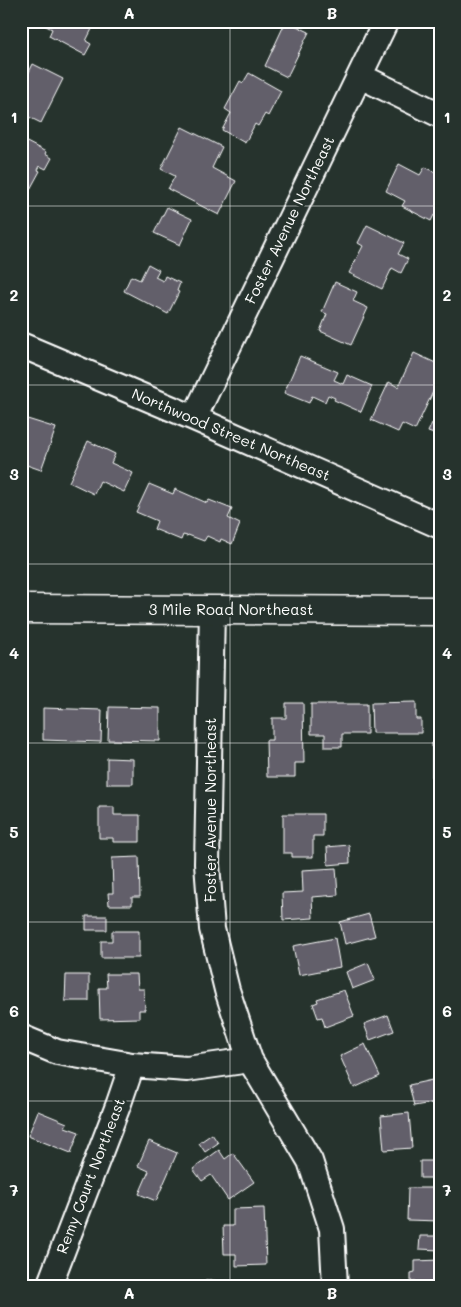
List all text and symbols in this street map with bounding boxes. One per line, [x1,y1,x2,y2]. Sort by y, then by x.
text: A [123,2,135,23]
text: B [327,2,337,23]
text: 1 [10,106,18,127]
text: 1 [443,106,451,127]
street label: Foster Avenue Northeast [240,132,339,307]
text: 2 [10,284,19,305]
text: 2 [443,284,452,305]
street label: Northwood Street Northeast [129,383,334,485]
text: 3 [9,463,19,484]
text: 3 [442,463,452,484]
street label: 3 Mile Road Northeast [148,599,314,619]
text: 4 [9,642,19,663]
text: 4 [442,642,452,663]
street label: Foster Avenue Northeast [200,718,220,902]
text: 5 [9,821,19,842]
text: 5 [442,821,452,842]
text: 6 [9,1000,19,1021]
text: 6 [442,1000,452,1021]
street label: Remy Court Northeast [51,1095,129,1256]
text: 7 [10,1179,19,1200]
text: 7 [443,1179,452,1200]
text: A [123,1282,135,1303]
text: B [327,1282,337,1303]

